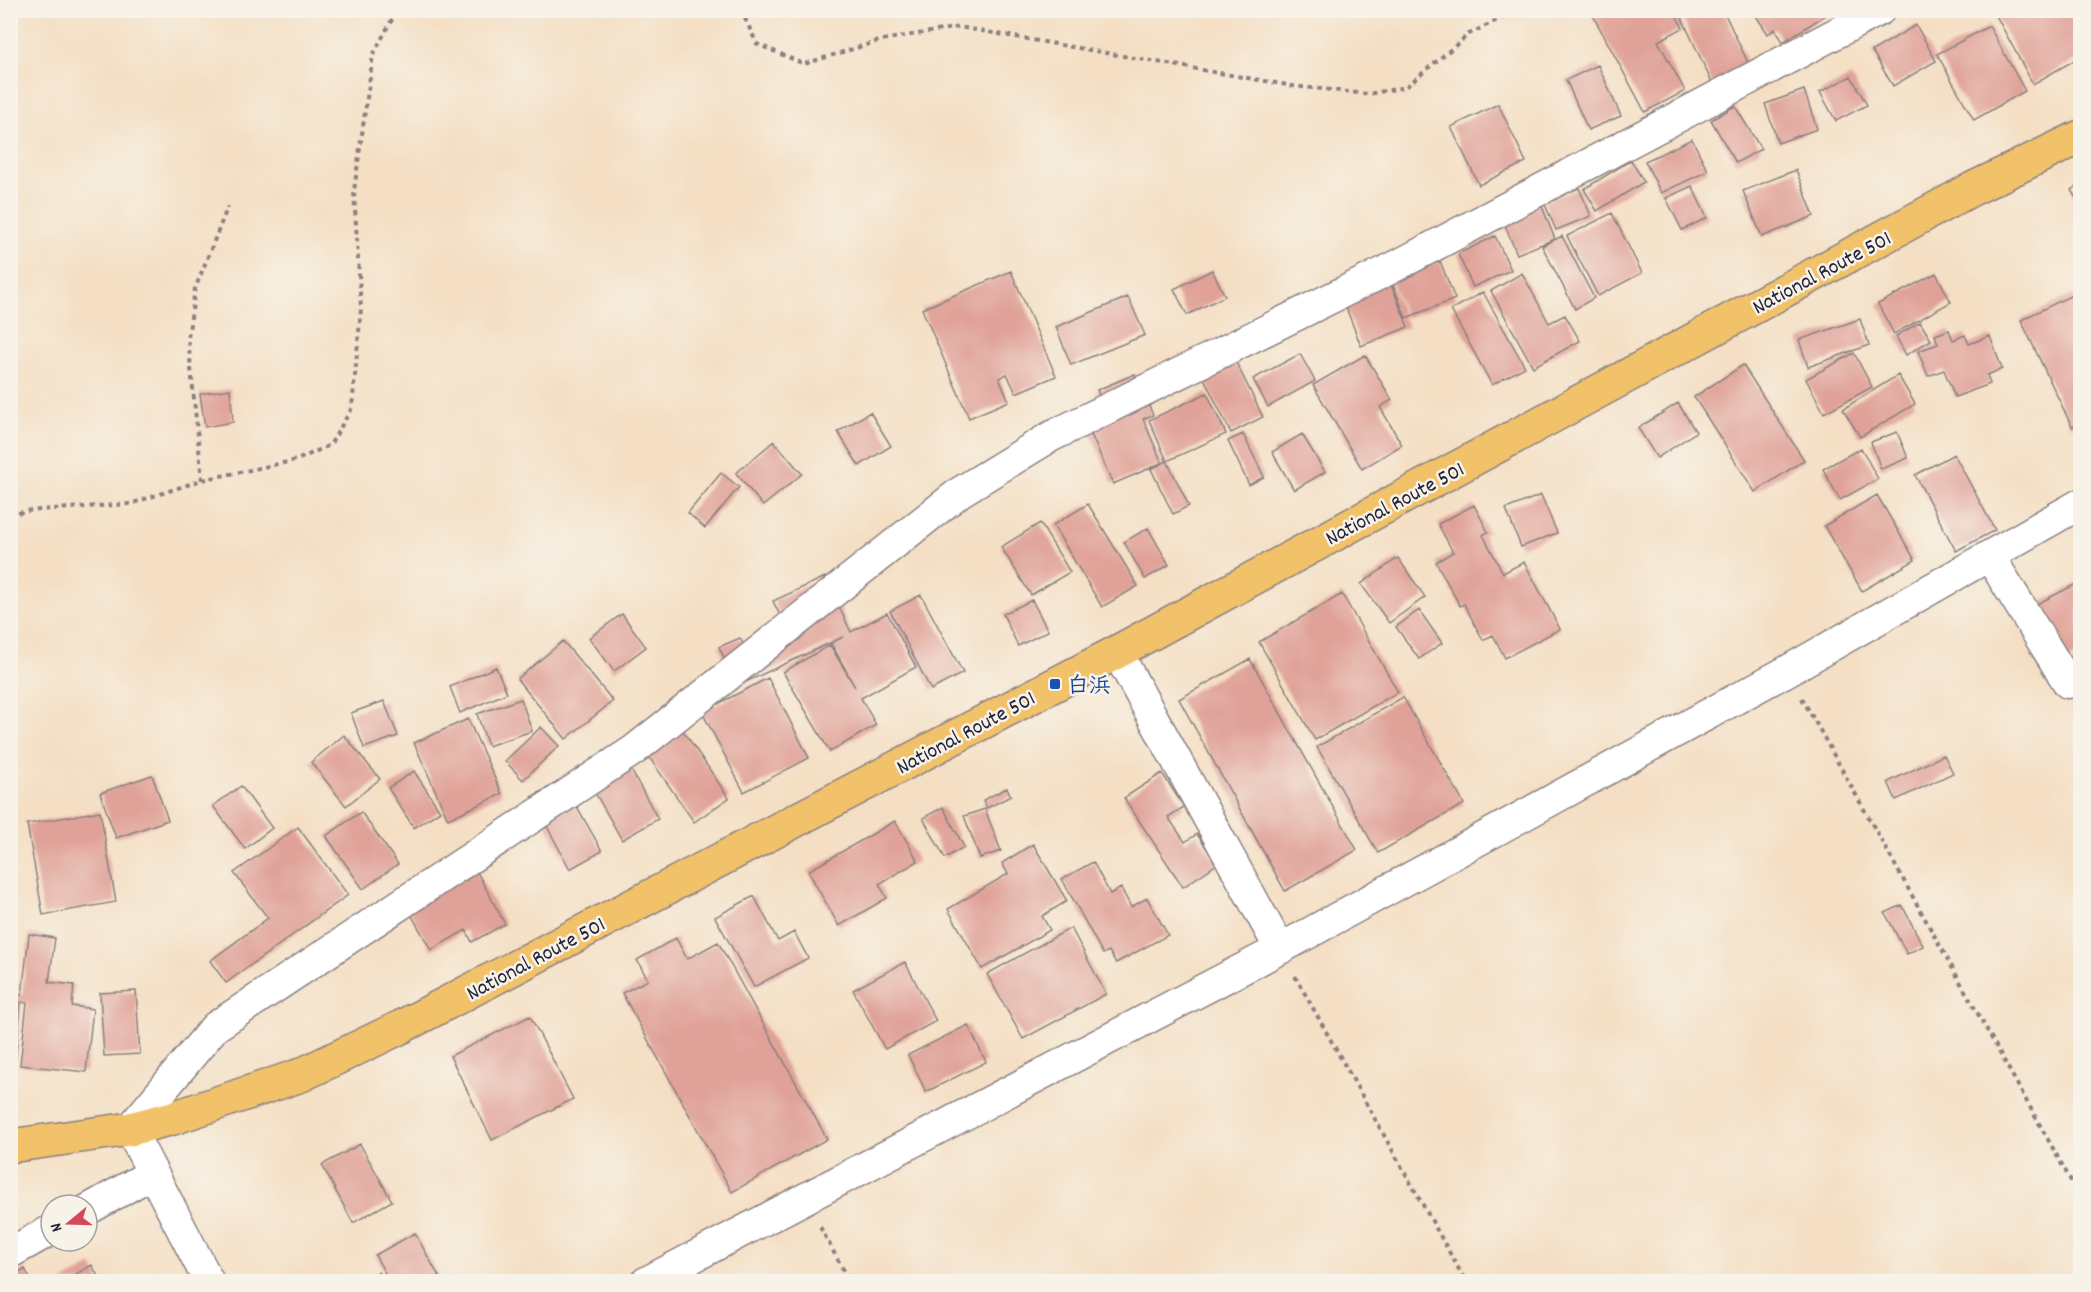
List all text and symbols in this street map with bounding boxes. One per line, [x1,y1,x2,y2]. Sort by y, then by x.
street label: National Route 501 [1748,224,1898,324]
street label: National Route 501 [1321,455,1471,555]
place label: 白浜 [1067,672,1111,703]
marker: 白浜 [1048,677,1062,691]
street label: National Route 501 [892,684,1042,784]
street label: National Route 501 [462,910,612,1010]
north arrow [39,1193,99,1253]
text: N [45,1219,69,1235]

